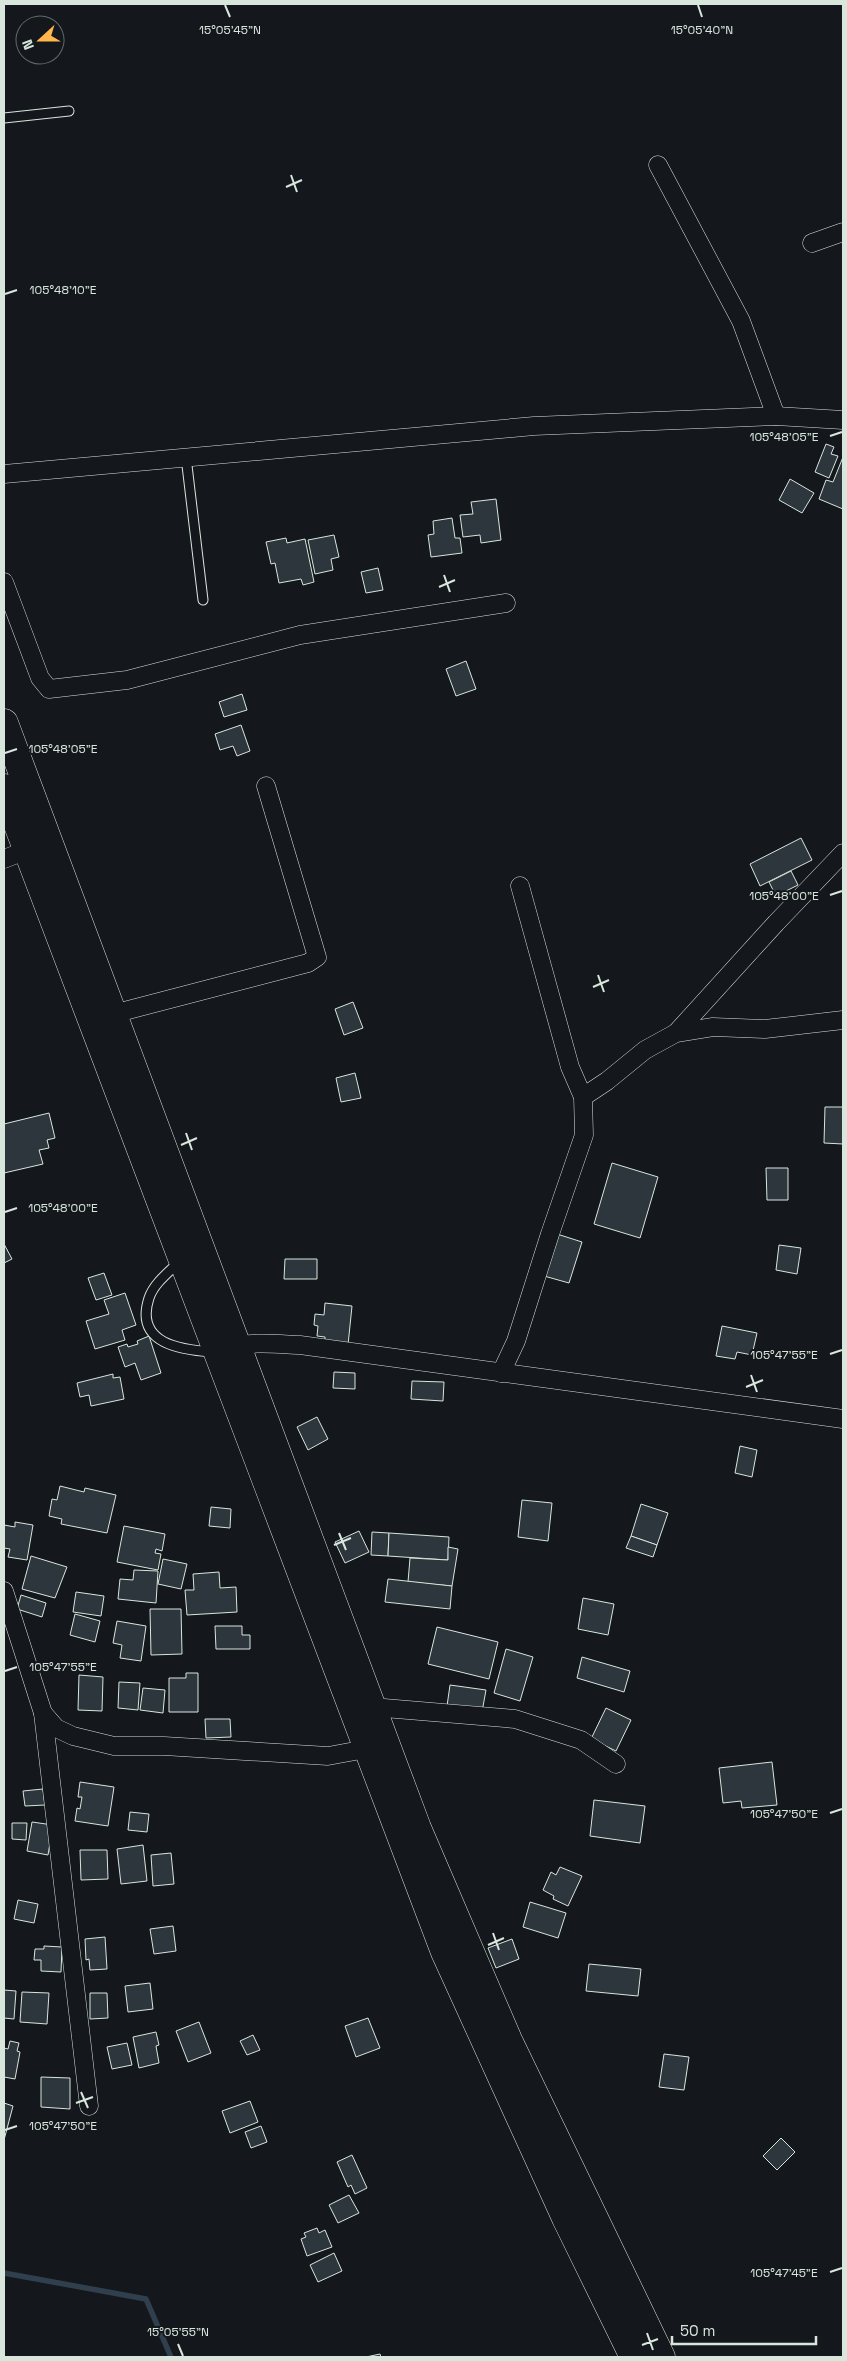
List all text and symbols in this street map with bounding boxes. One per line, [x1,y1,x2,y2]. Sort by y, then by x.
north arrow [15,15,65,65]
text: 15°05'45"N [199,22,261,38]
text: 15°05'40"N [671,22,733,38]
text: N [18,37,38,52]
text: 105°48'10"E [29,282,97,298]
text: 105°48'05"E [749,429,819,445]
text: 105°48'05"E [28,741,98,757]
text: 105°48'00"E [749,888,819,904]
text: 105°48'00"E [28,1200,98,1216]
text: 105°47'55"E [750,1347,818,1363]
text: 105°47'55"E [29,1659,97,1675]
text: 105°47'50"E [750,1806,818,1822]
text: 105°47'50"E [29,2118,97,2134]
text: 105°47'45"E [750,2265,818,2281]
scale bar [672,2314,816,2346]
text: 50 m [680,2321,715,2340]
text: 15°05'55"N [147,2324,209,2340]

